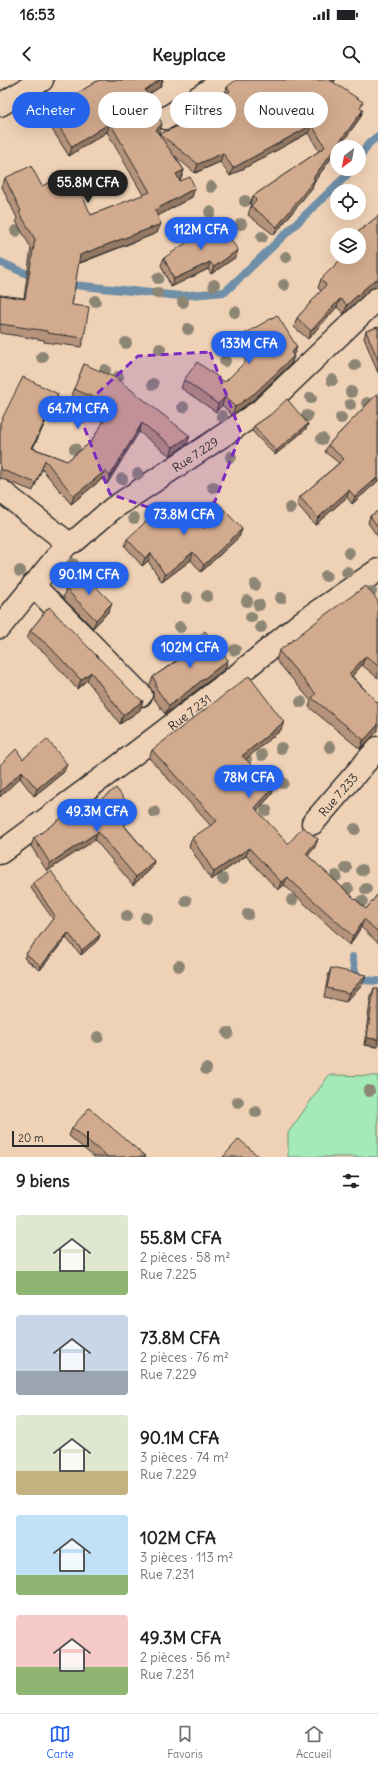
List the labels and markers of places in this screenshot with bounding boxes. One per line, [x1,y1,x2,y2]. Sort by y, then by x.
pin: 55.8M CFA [42,170,134,204]
pin: 112M CFA [160,217,242,251]
pin: 133M CFA [208,331,290,365]
pin: 64.7M CFA [32,396,124,430]
pin: 73.8M CFA [138,502,230,536]
pin: 90.1M CFA [43,562,135,596]
pin: 102M CFA [149,635,231,669]
pin: 78M CFA [212,765,286,799]
pin: 49.3M CFA [51,799,143,833]

